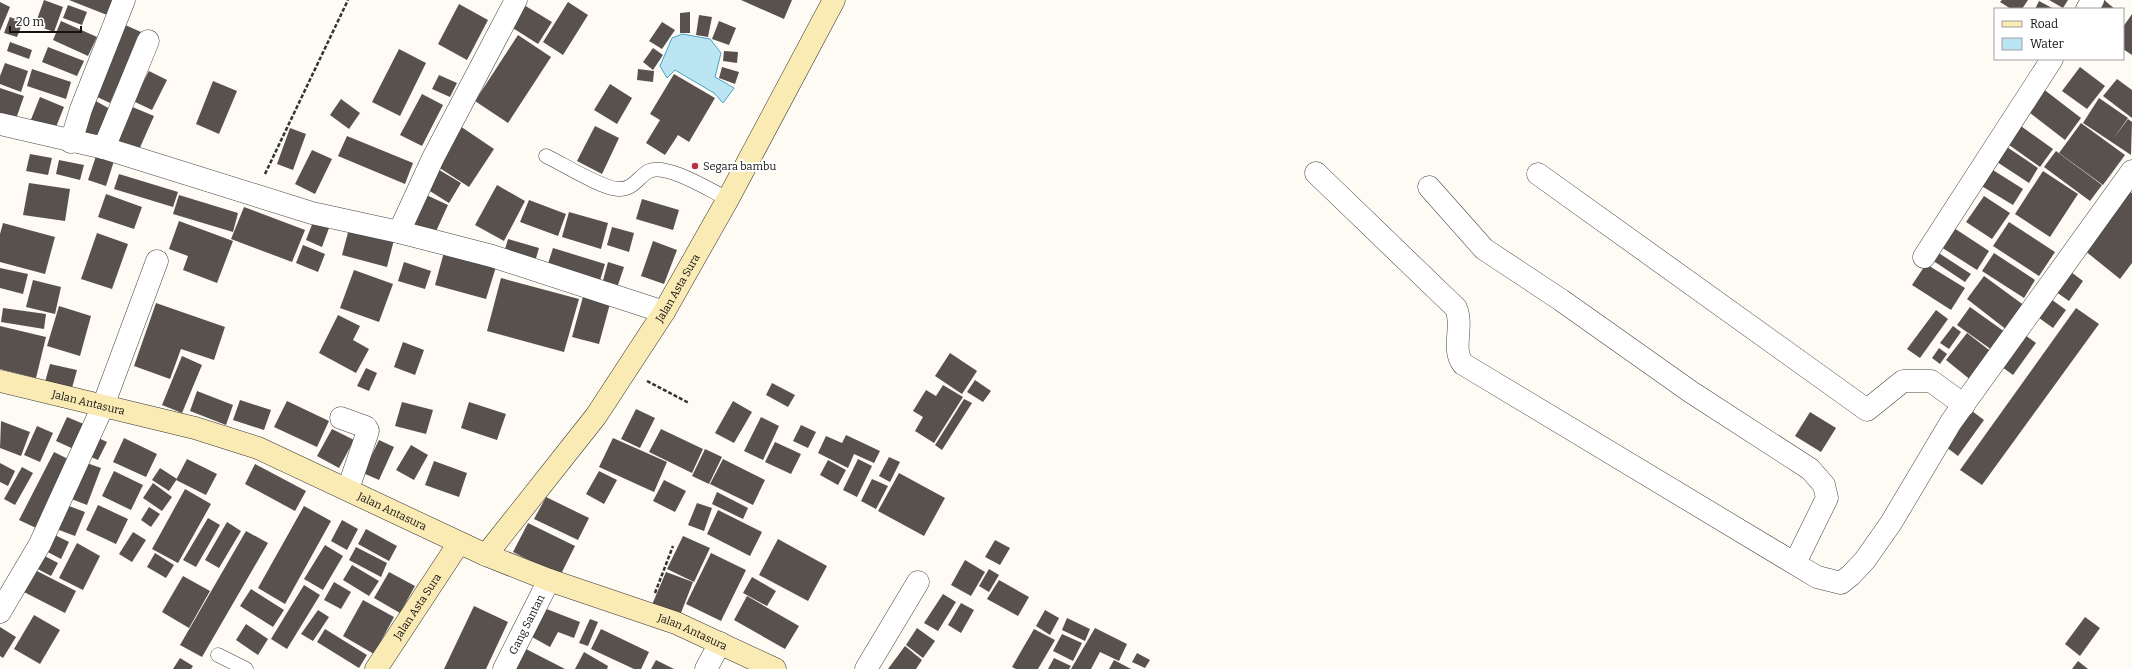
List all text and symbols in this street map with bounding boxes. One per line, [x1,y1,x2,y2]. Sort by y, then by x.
scale bar [10,8,81,34]
legend [1994,8,2124,60]
text: 20 m [16,15,45,29]
text: Road [2030,17,2058,31]
text: Water [2030,37,2065,51]
place label: Segara bambu [703,160,776,173]
marker: Segara bambu [690,161,700,171]
street label: Jalan Asta Sura [652,252,702,325]
street label: Jalan Antasura [50,387,126,417]
street label: Jalan Antasura [355,489,429,533]
street label: Jalan Asta Sura [390,571,444,643]
street label: Gang Santan [506,592,547,657]
street label: Jalan Antasura [655,610,730,652]

